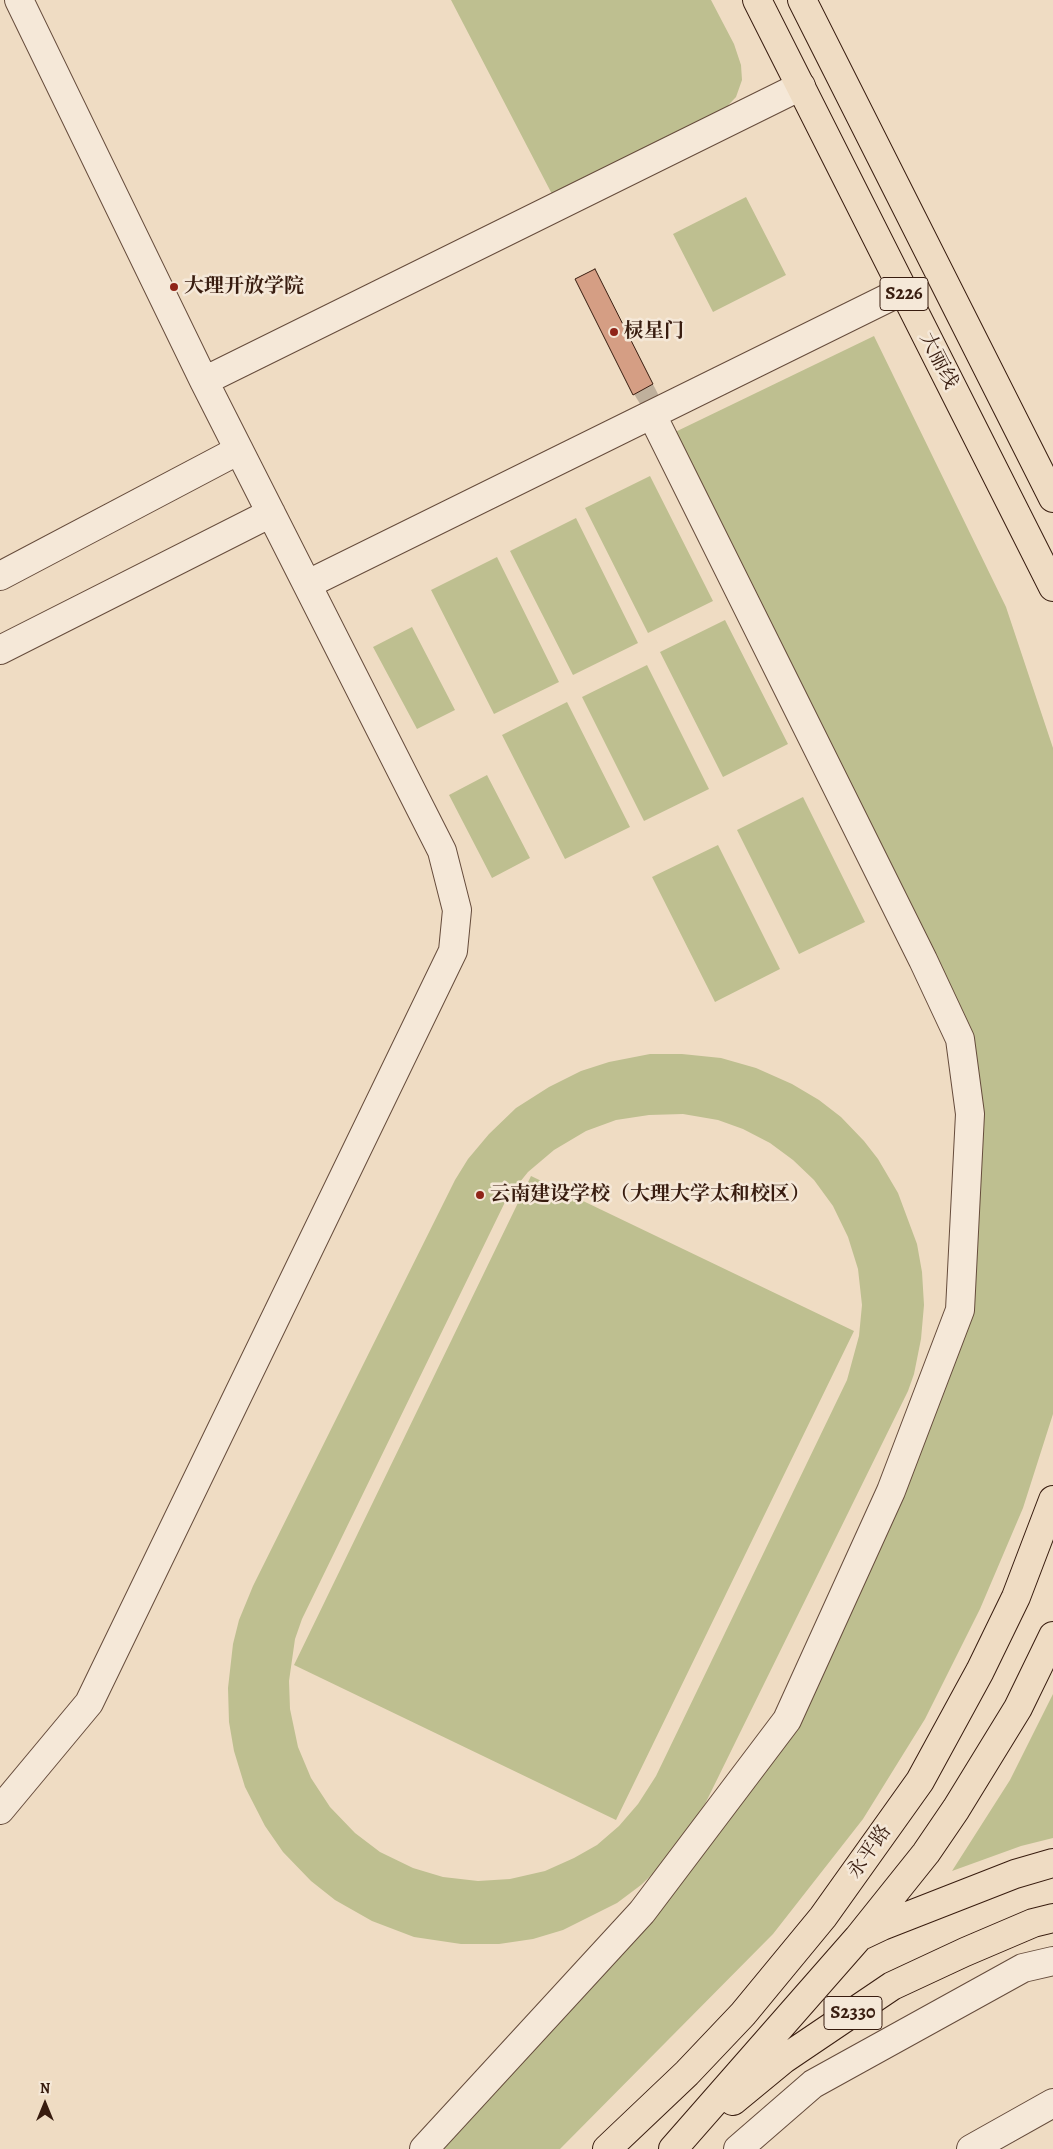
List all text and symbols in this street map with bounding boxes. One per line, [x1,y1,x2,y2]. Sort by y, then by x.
place label: 大理开放学院 [184,275,304,299]
road number: S226 [880,278,928,310]
marker: 大理开放学院 [168,281,180,293]
place label: 棂星门 [624,320,684,344]
marker: 棂星门 [608,326,620,338]
street label: 大丽线 [914,329,962,393]
place label: 云南建设学校（大理大学太和校区） [490,1183,810,1207]
marker: 云南建设学校（大理大学太和校区） [474,1189,486,1201]
street label: 永平路 [843,1821,897,1883]
road number: S2330 [824,1996,882,2030]
north arrow [20,2079,70,2129]
text: N [40,2079,50,2098]

